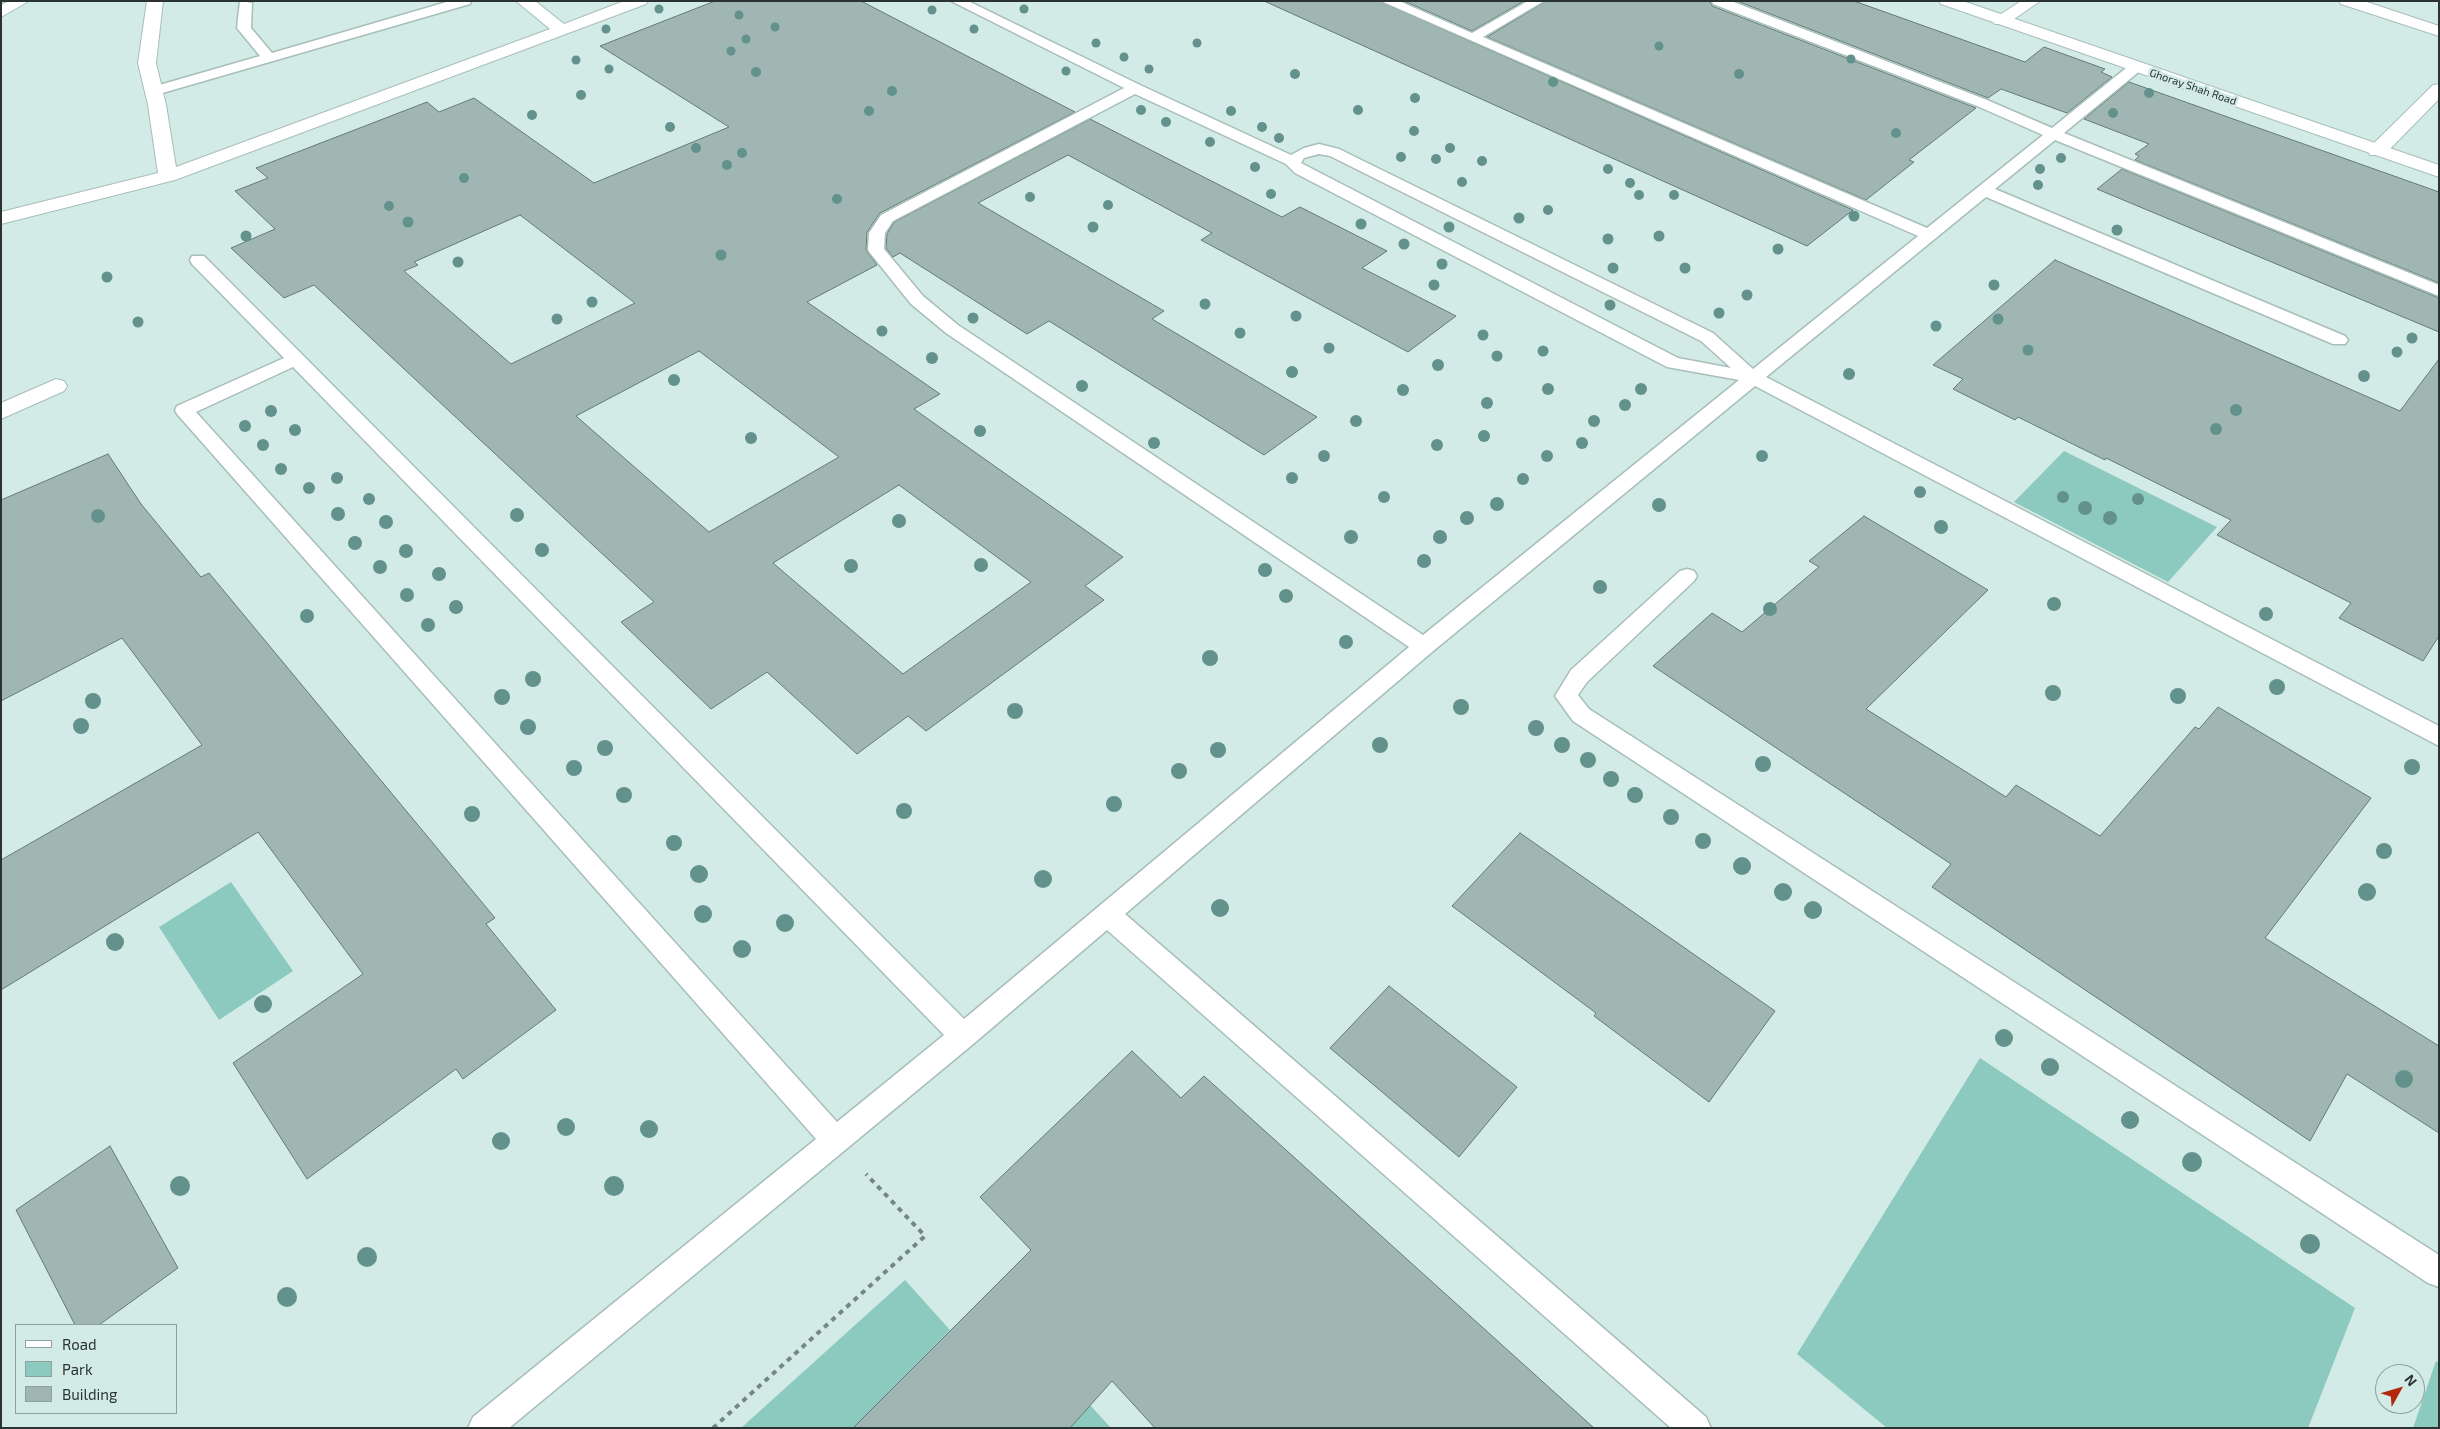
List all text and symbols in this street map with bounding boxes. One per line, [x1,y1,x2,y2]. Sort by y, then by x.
street label: Ghoray Shah Road [2148,66,2238,108]
legend [15,1324,178,1414]
text: Road [62,1335,97,1353]
text: Park [62,1360,93,1378]
north arrow [2375,1364,2425,1414]
text: N [2401,1371,2421,1389]
text: Building [62,1385,117,1403]

